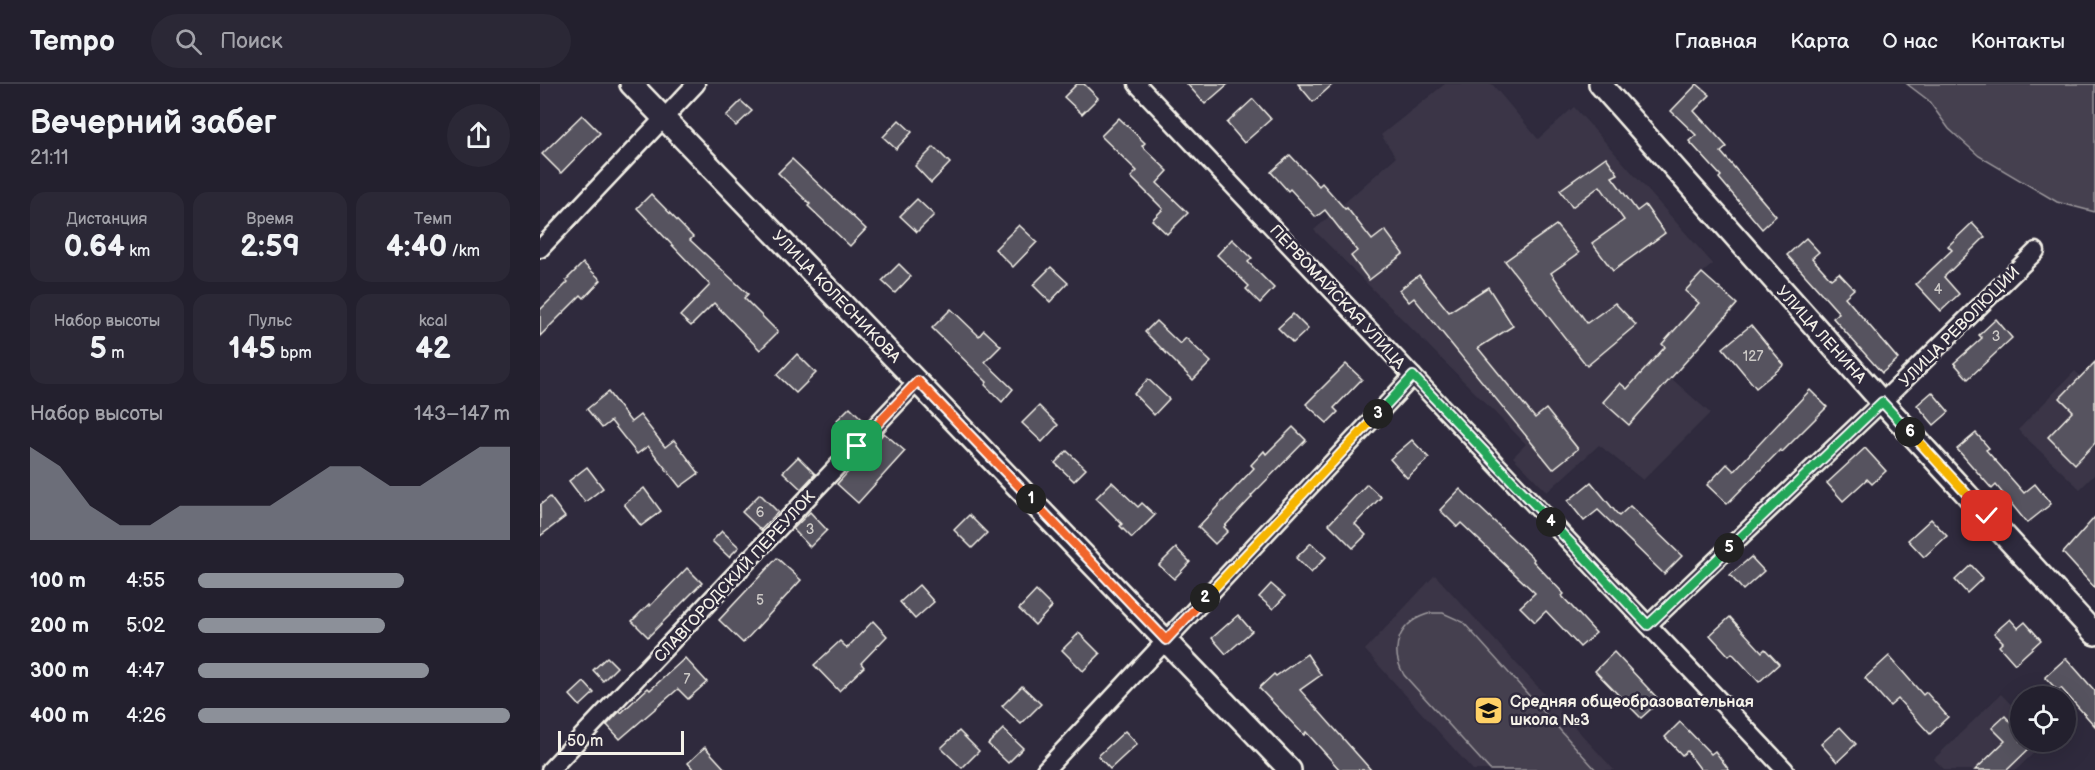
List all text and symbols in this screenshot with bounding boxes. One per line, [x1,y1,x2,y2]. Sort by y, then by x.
search box [151,14,571,68]
text: Tempo [30,25,115,58]
icon: search [172,25,205,58]
text: Поиск [220,28,283,55]
text: Главная [1674,29,1757,54]
text: Карта [1790,29,1849,54]
text: О нас [1882,29,1938,54]
text: Контакты [1971,29,2065,54]
text: Вечерний забег [30,103,277,143]
button: share [447,104,510,167]
text: 21:11 [30,146,69,170]
text: Дистанция [67,210,147,229]
text: Время [246,210,294,229]
text: Темп [414,210,452,229]
street label: ПЕРВОМАЙСКАЯ УЛИЦА [1265,221,1409,373]
street label: УЛИЦА КОЛЕСНИКОВА [768,227,904,367]
text: 0.64 [64,229,125,265]
text: 2:59 [240,229,300,265]
text: 4:40 [386,229,447,265]
text: km [125,242,150,261]
text: /km [447,242,480,261]
street label: УЛИЦА РЕВОЛЮЦИИ [1896,263,2024,391]
house number: 4 [1934,281,1943,298]
street label: УЛИЦА ЛЕНИНА [1772,282,1870,388]
text: Набор высоты [54,312,160,331]
text: Пульс [248,312,292,331]
text: kcal [419,312,447,331]
house number: 3 [1992,328,2000,345]
text: 5 [90,331,107,367]
text: 145 [228,331,276,367]
text: 42 [415,331,451,367]
text: m [107,344,124,363]
text: bpm [276,344,312,363]
house number: 127 [1743,348,1763,365]
pin: 3 [1363,399,1393,429]
text: Набор высоты [30,402,163,426]
text: 143–147 m [414,402,510,426]
text: 3 [1373,404,1383,423]
pin: 6 [1895,417,1925,447]
pin [831,420,882,471]
text: 6 [1905,422,1915,441]
icon: arrive [840,429,873,462]
pin: 1 [1016,484,1046,514]
street label: СЛАВГОРОДСКИЙ ПЕРЕУЛОК [651,487,820,667]
text: 1 [1028,489,1034,508]
pin [1961,490,2012,541]
icon: check [1970,499,2003,532]
house number: 6 [756,504,765,521]
pin: 4 [1536,507,1566,537]
text: 4 [1546,512,1556,531]
house number: 3 [806,521,814,538]
pin: 5 [1714,533,1744,563]
text: 5 [1724,538,1734,557]
text: 100 m [30,569,86,593]
text: 4:55 [126,569,165,593]
pin: 2 [1190,583,1220,613]
text: 2 [1200,588,1210,607]
house number: 5 [756,592,764,609]
text: 200 m [30,614,89,638]
text: 5:02 [126,614,165,638]
text: 300 m [30,659,89,683]
text: 4:47 [126,659,164,683]
house number: 7 [684,671,691,688]
map controls [2010,686,2076,752]
button: locate [2010,686,2076,752]
place label: Средняя общеобразовательная школа №3 [1510,693,1754,730]
school or university icon: Средняя общеобразовательная школа №3 [1473,694,1505,726]
text: 400 m [30,704,89,728]
text: 4:26 [126,704,166,728]
scale bar [558,728,684,756]
text: 50 m [567,732,603,751]

